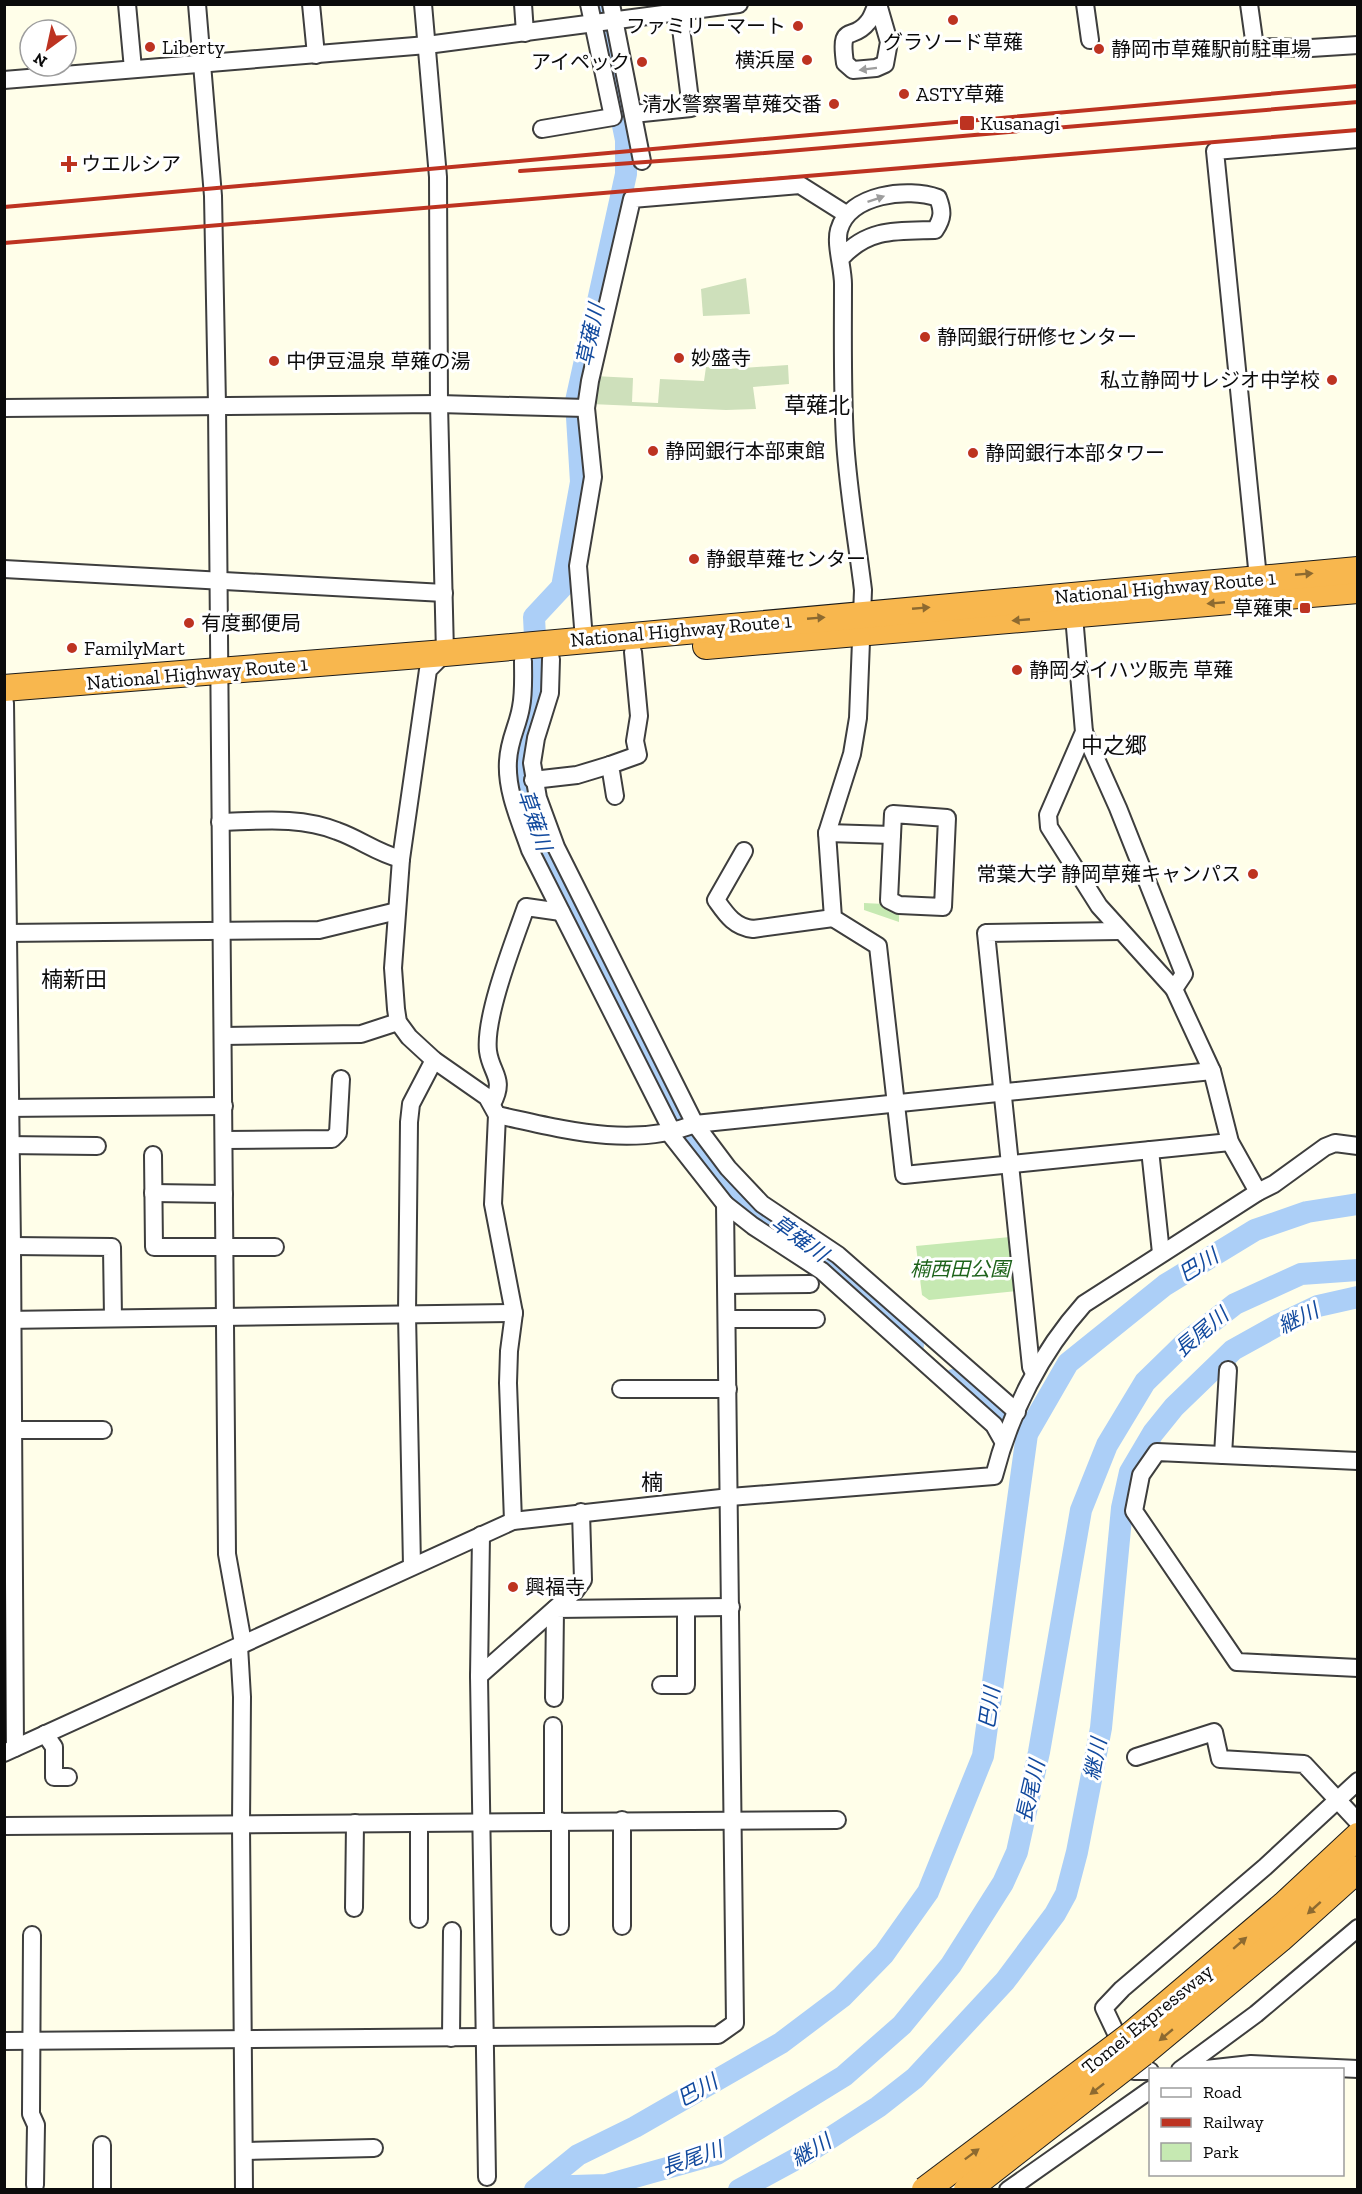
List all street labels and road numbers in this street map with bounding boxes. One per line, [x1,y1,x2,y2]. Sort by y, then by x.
street label: National Highway Route 1 [1053,565,1277,609]
street label: National Highway Route 1 [569,608,793,652]
street label: National Highway Route 1 [85,651,309,695]
street label: Tomei Expressway [1077,1958,1218,2079]

